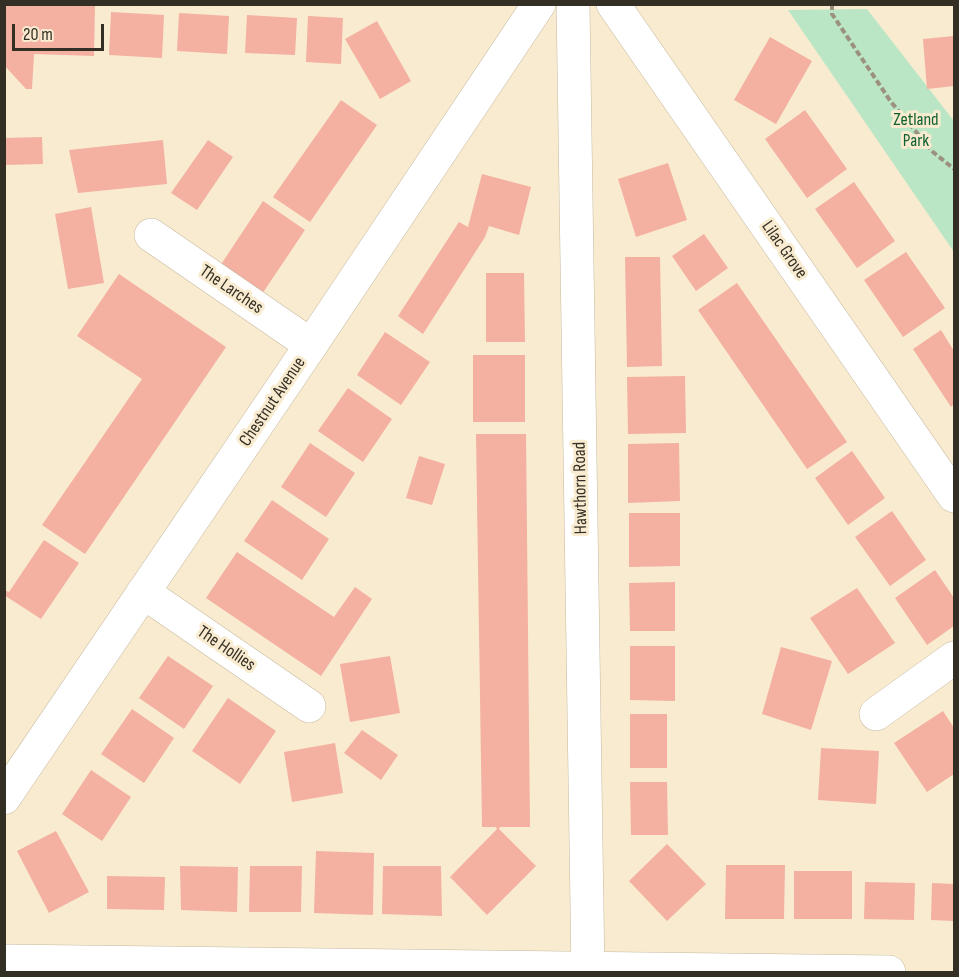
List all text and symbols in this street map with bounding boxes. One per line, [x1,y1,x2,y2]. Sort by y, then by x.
scale bar [15,12,106,50]
text: 20 m [23,24,53,45]
park label: Zetland Park [893,109,939,152]
street label: Lilac Grove [756,217,812,283]
street label: The Larches [195,261,267,319]
street label: Chestnut Avenue [235,353,311,451]
street label: Hawthorn Road [569,442,593,534]
street label: The Hollies [193,622,259,676]

